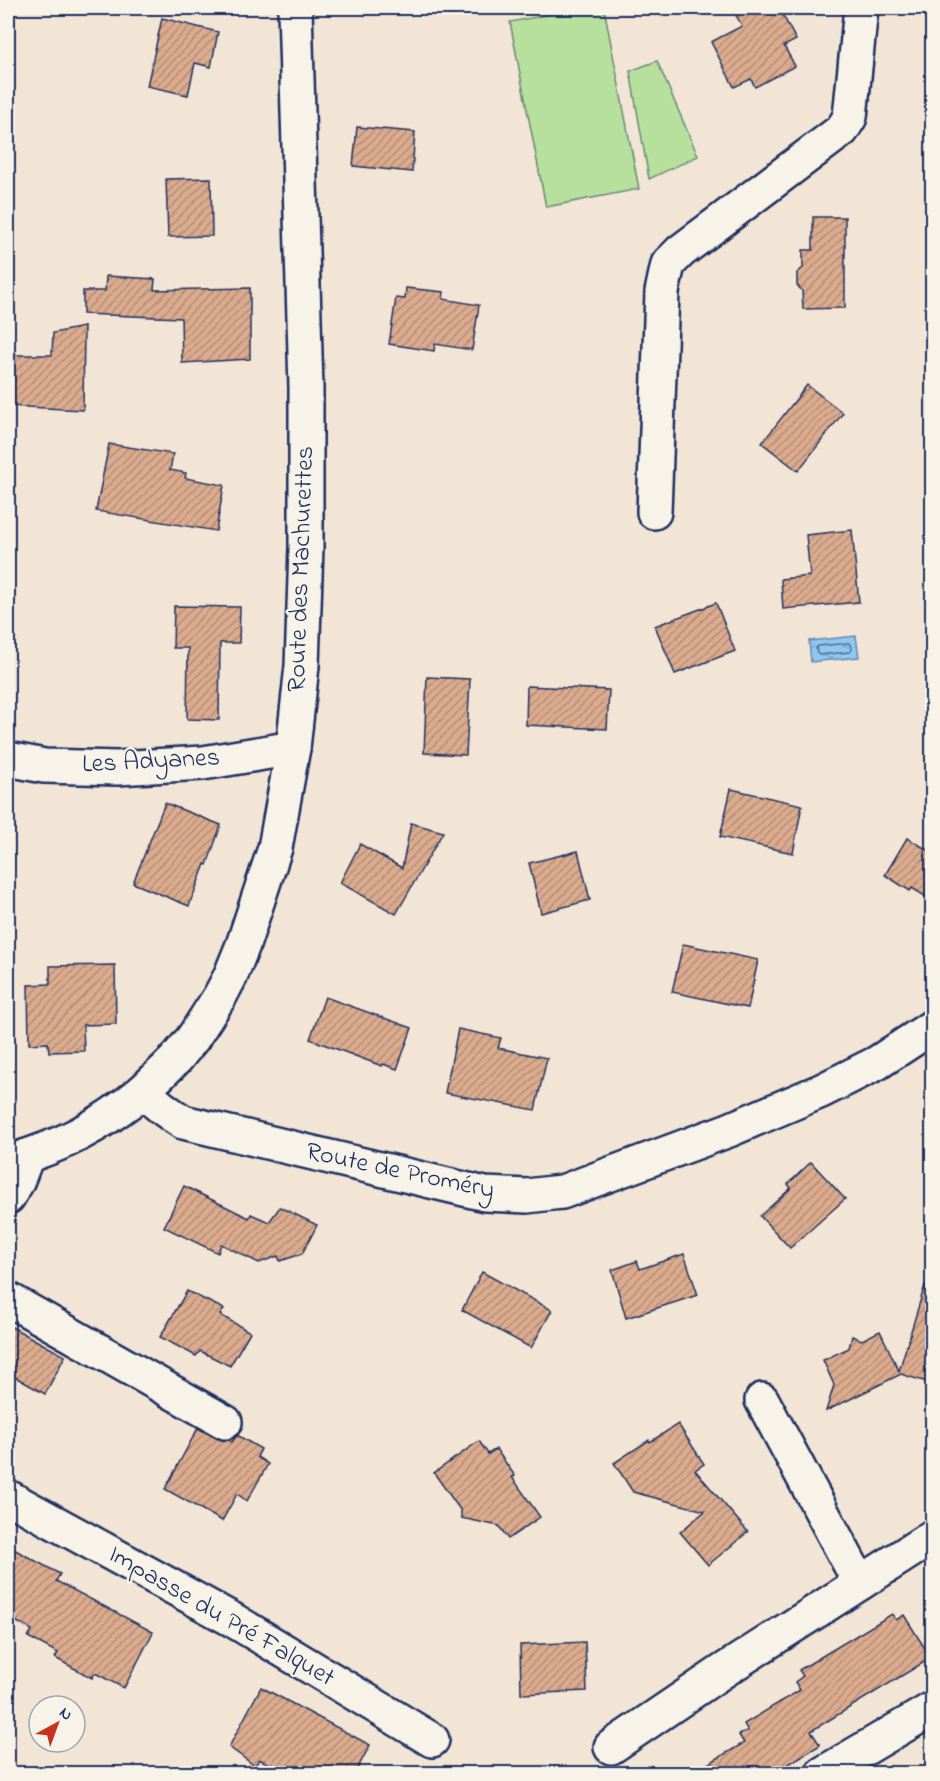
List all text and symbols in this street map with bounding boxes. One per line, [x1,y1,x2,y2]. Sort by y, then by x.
street label: Route des Machurettes [279,445,325,693]
street label: Les Adyanes [81,739,221,785]
street label: Route de Proméry [302,1133,498,1211]
street label: Impasse du Pré Falquet [101,1537,342,1698]
north arrow [27,1694,87,1754]
text: N [54,1702,78,1727]

